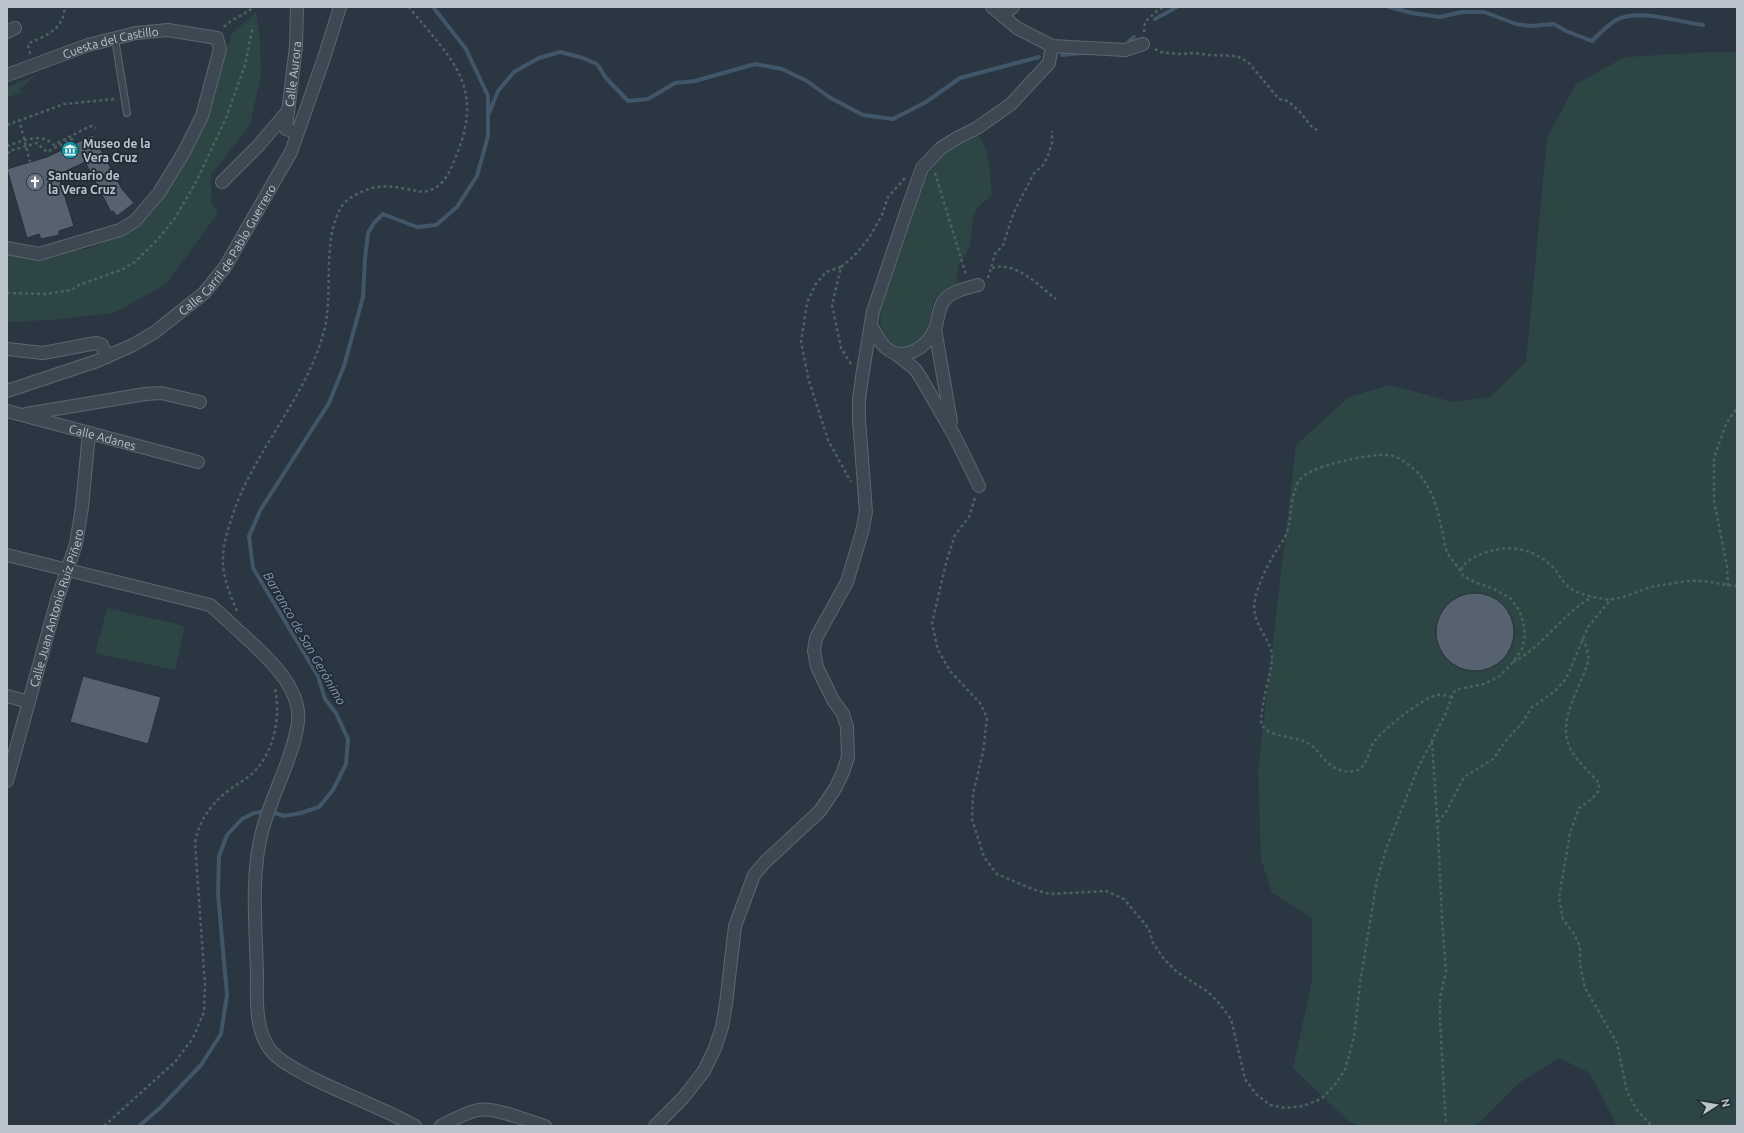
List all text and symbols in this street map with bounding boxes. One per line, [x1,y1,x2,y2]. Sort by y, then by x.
street label: Cuesta del Castillo [61,24,159,60]
street label: Calle Aurora [282,41,303,108]
place label: Museo de la Vera Cruz [83,137,151,164]
museum icon: Museo de la Vera Cruz [60,140,80,160]
place label: Santuario de la Vera Cruz [48,169,120,196]
church icon: Santuario de la Vera Cruz [25,172,45,192]
street label: Calle Carril de Pablo Guerrero [176,182,278,317]
street label: Calle Adanes [68,421,138,452]
street label: Calle Juan Antonio Ruiz Piñero [27,528,85,688]
water label: Barranco de San Gerónimo [261,569,349,707]
north arrow [1696,1085,1736,1125]
text: N [1719,1098,1733,1108]

